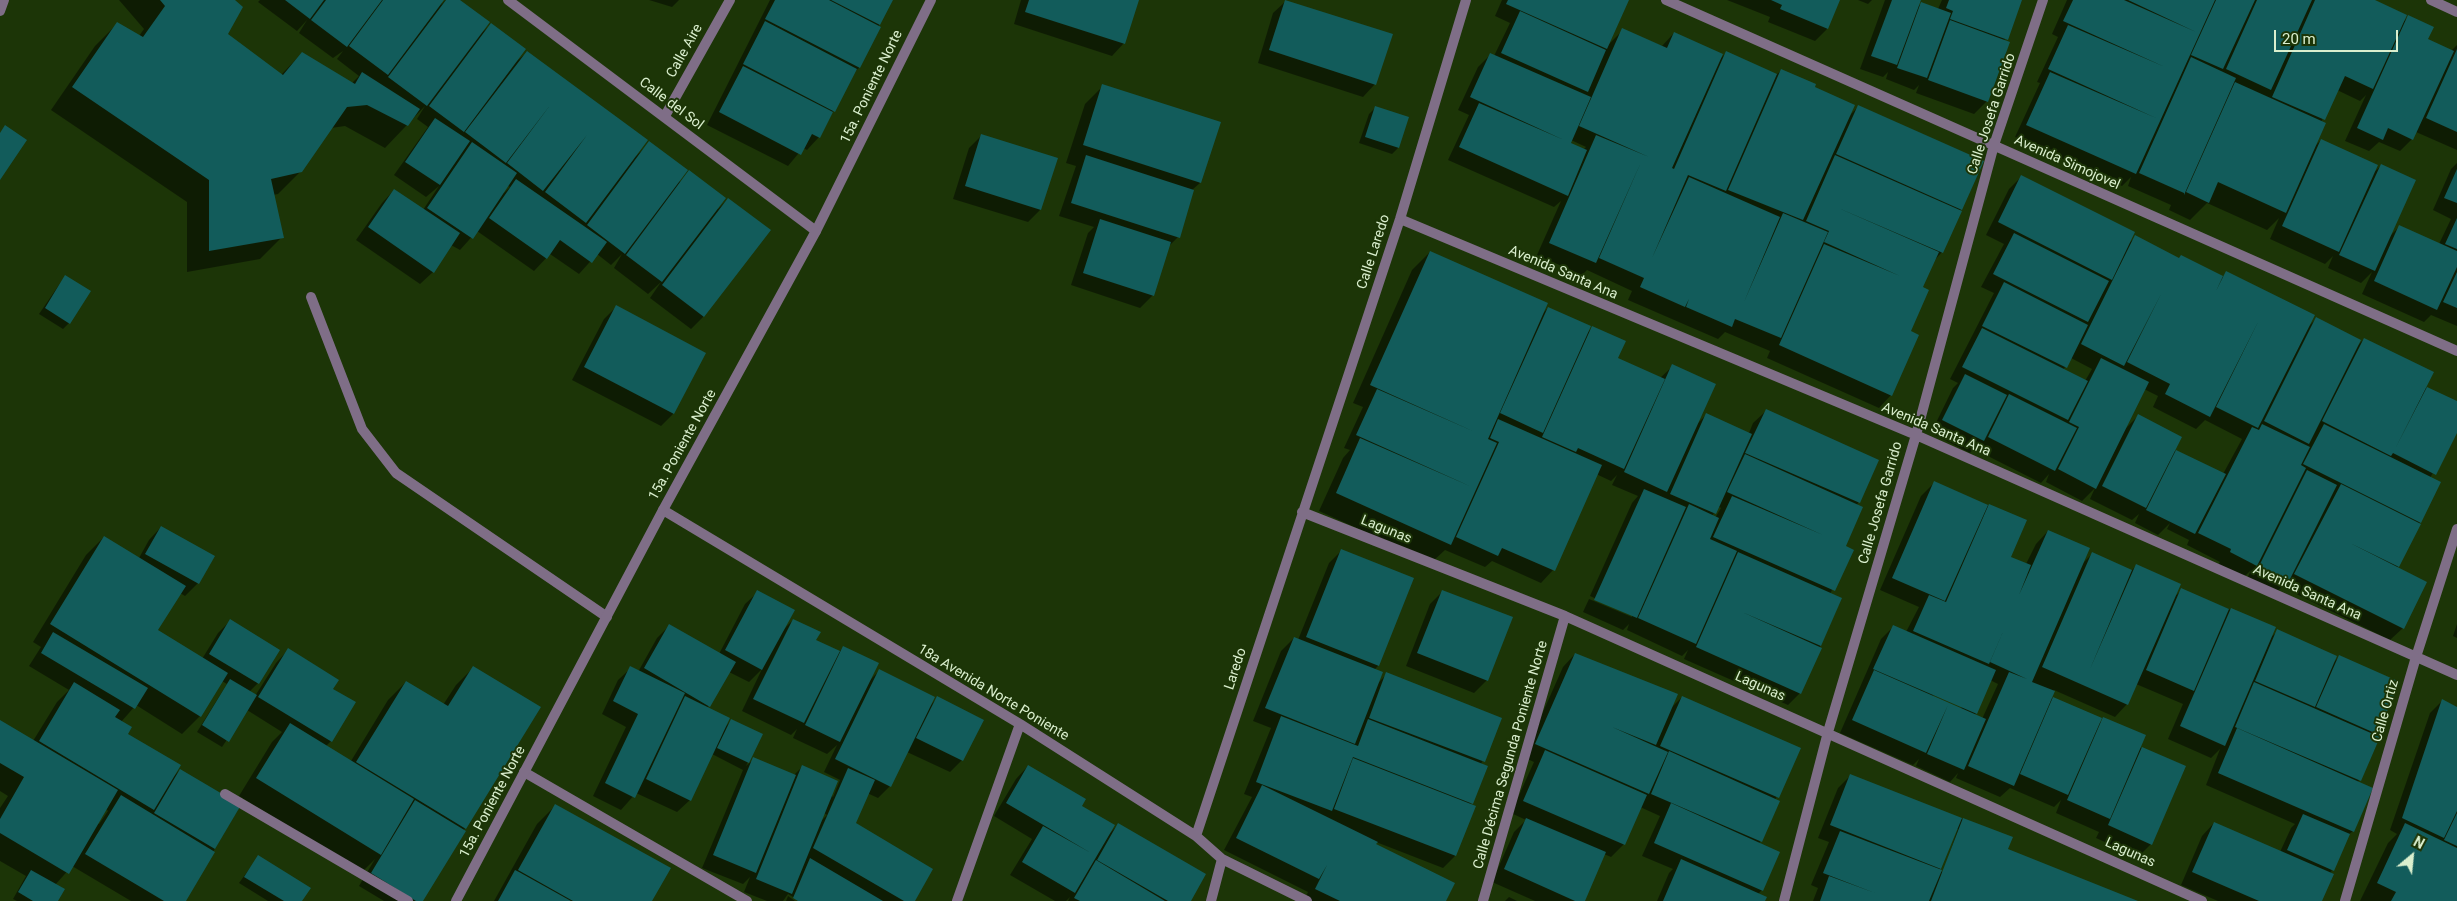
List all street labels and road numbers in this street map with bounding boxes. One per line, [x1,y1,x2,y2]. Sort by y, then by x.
street label: Calle Aire [663,21,707,81]
street label: 15a. Poniente Norte [837,28,907,146]
street label: Calle Josefa Garrido [1964,51,2020,177]
street label: Calle del Sol [635,74,707,134]
street label: Avenida Simojovel [2012,132,2122,194]
street label: Calle Laredo [1354,213,1394,291]
street label: Avenida Santa Ana [1506,242,1620,304]
street label: 15a. Poniente Norte [646,387,720,503]
street label: Avenida Santa Ana [1879,399,1993,461]
street label: Calle Josefa Garrido [1855,440,1907,566]
street label: Lagunas [1358,512,1414,548]
street label: Avenida Santa Ana [2250,562,2364,624]
street label: Calle Décima Segunda Poniente Norte [1470,639,1552,871]
street label: 18a Avenida Norte Poniente [914,641,1072,745]
street label: Laredo [1221,646,1251,692]
street label: Lagunas [1732,668,1788,706]
street label: Calle Ortiz [2369,678,2403,744]
street label: 15a. Poniente Norte [456,743,530,861]
street label: Lagunas [2102,834,2158,872]

